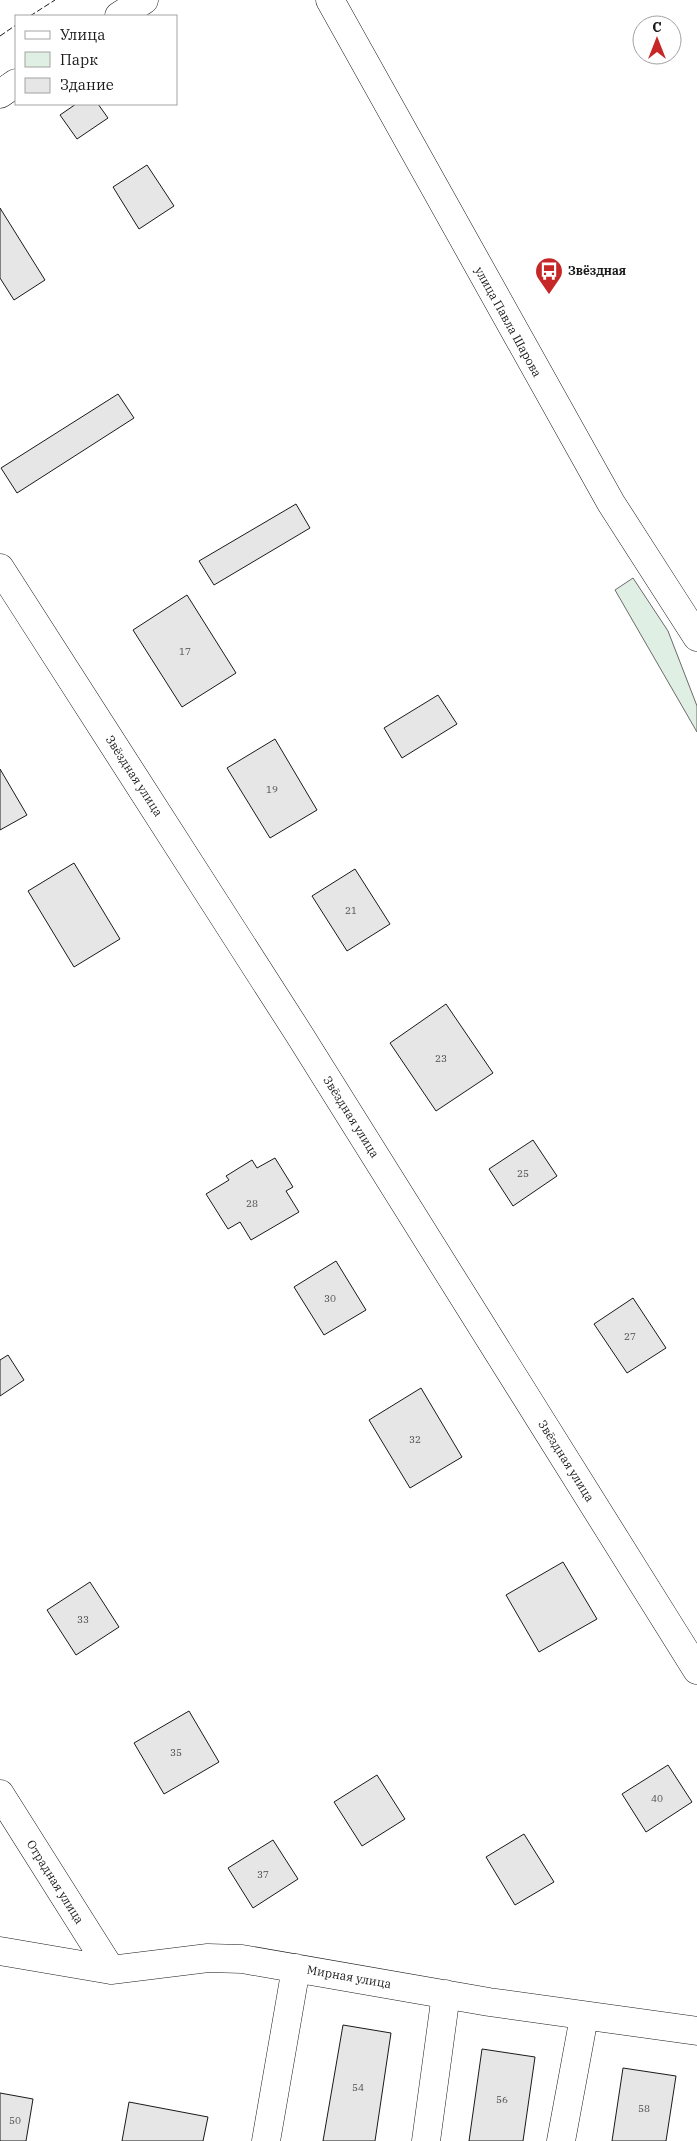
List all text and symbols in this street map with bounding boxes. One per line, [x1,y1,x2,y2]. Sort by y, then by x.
legend [15,15,178,105]
north arrow [632,15,682,65]
text: С [652,18,662,36]
text: Улица [60,25,105,44]
text: Парк [60,50,98,69]
text: Здание [60,75,114,94]
bus stop icon: Звёздная [534,256,564,295]
place label: Звёздная [568,263,626,278]
street label: улица Павла Шарова [472,264,545,380]
house number: 17 [179,645,191,658]
street label: Звёздная улица [103,732,166,819]
house number: 19 [266,783,278,796]
house number: 21 [345,904,357,917]
house number: 23 [435,1052,447,1065]
street label: Звёздная улица [320,1073,383,1161]
house number: 25 [517,1167,529,1180]
house number: 28 [246,1197,258,1210]
house number: 30 [324,1292,336,1305]
house number: 27 [624,1330,636,1343]
street label: Звёздная улица [535,1417,598,1505]
house number: 32 [409,1433,421,1446]
house number: 33 [77,1613,89,1626]
house number: 35 [170,1746,182,1759]
house number: 40 [651,1792,663,1805]
street label: Отрадная улица [24,1837,87,1927]
house number: 37 [257,1868,269,1881]
street label: Мирная улица [306,1962,393,1991]
house number: 54 [352,2081,364,2094]
house number: 56 [496,2093,508,2106]
house number: 58 [638,2102,650,2115]
house number: 50 [9,2114,21,2127]

